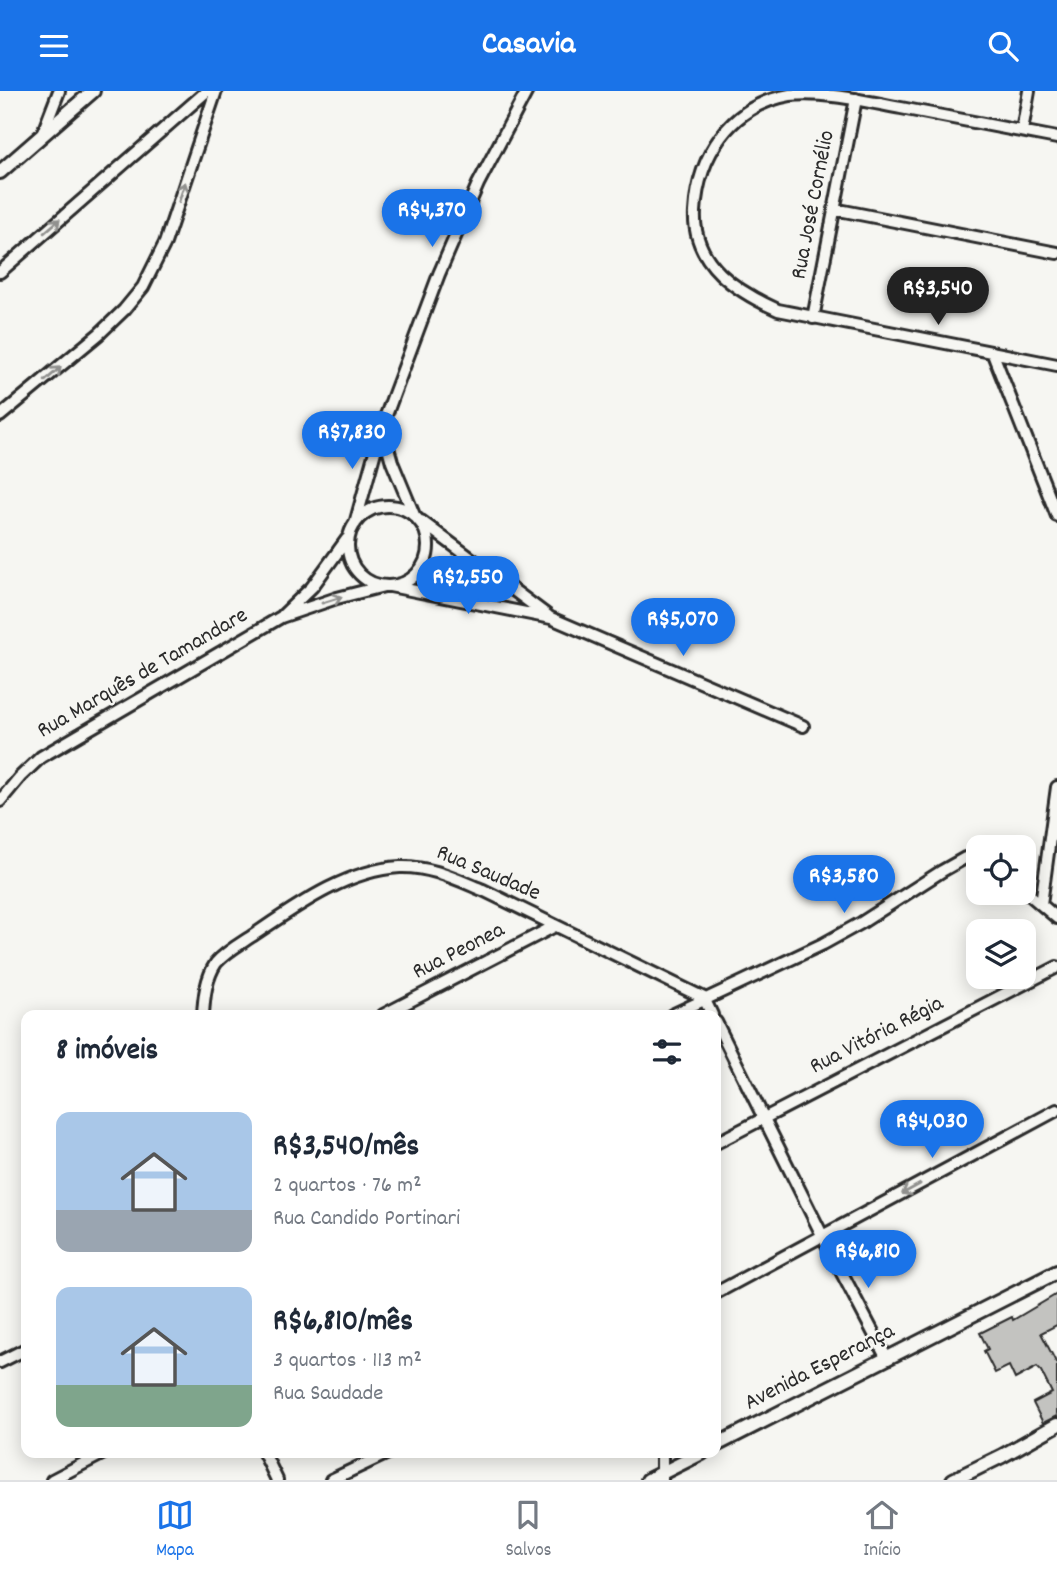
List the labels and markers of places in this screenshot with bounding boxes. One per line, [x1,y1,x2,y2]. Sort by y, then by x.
pin: R$4,370 [367,190,497,249]
pin: R$3,540 [873,267,1003,327]
pin: R$7,830 [287,411,417,471]
pin: R$2,550 [403,557,533,616]
pin: R$5,070 [618,599,748,658]
pin: R$3,580 [779,855,909,915]
pin: R$4,030 [867,1101,997,1160]
pin: R$6,810 [803,1231,933,1290]

